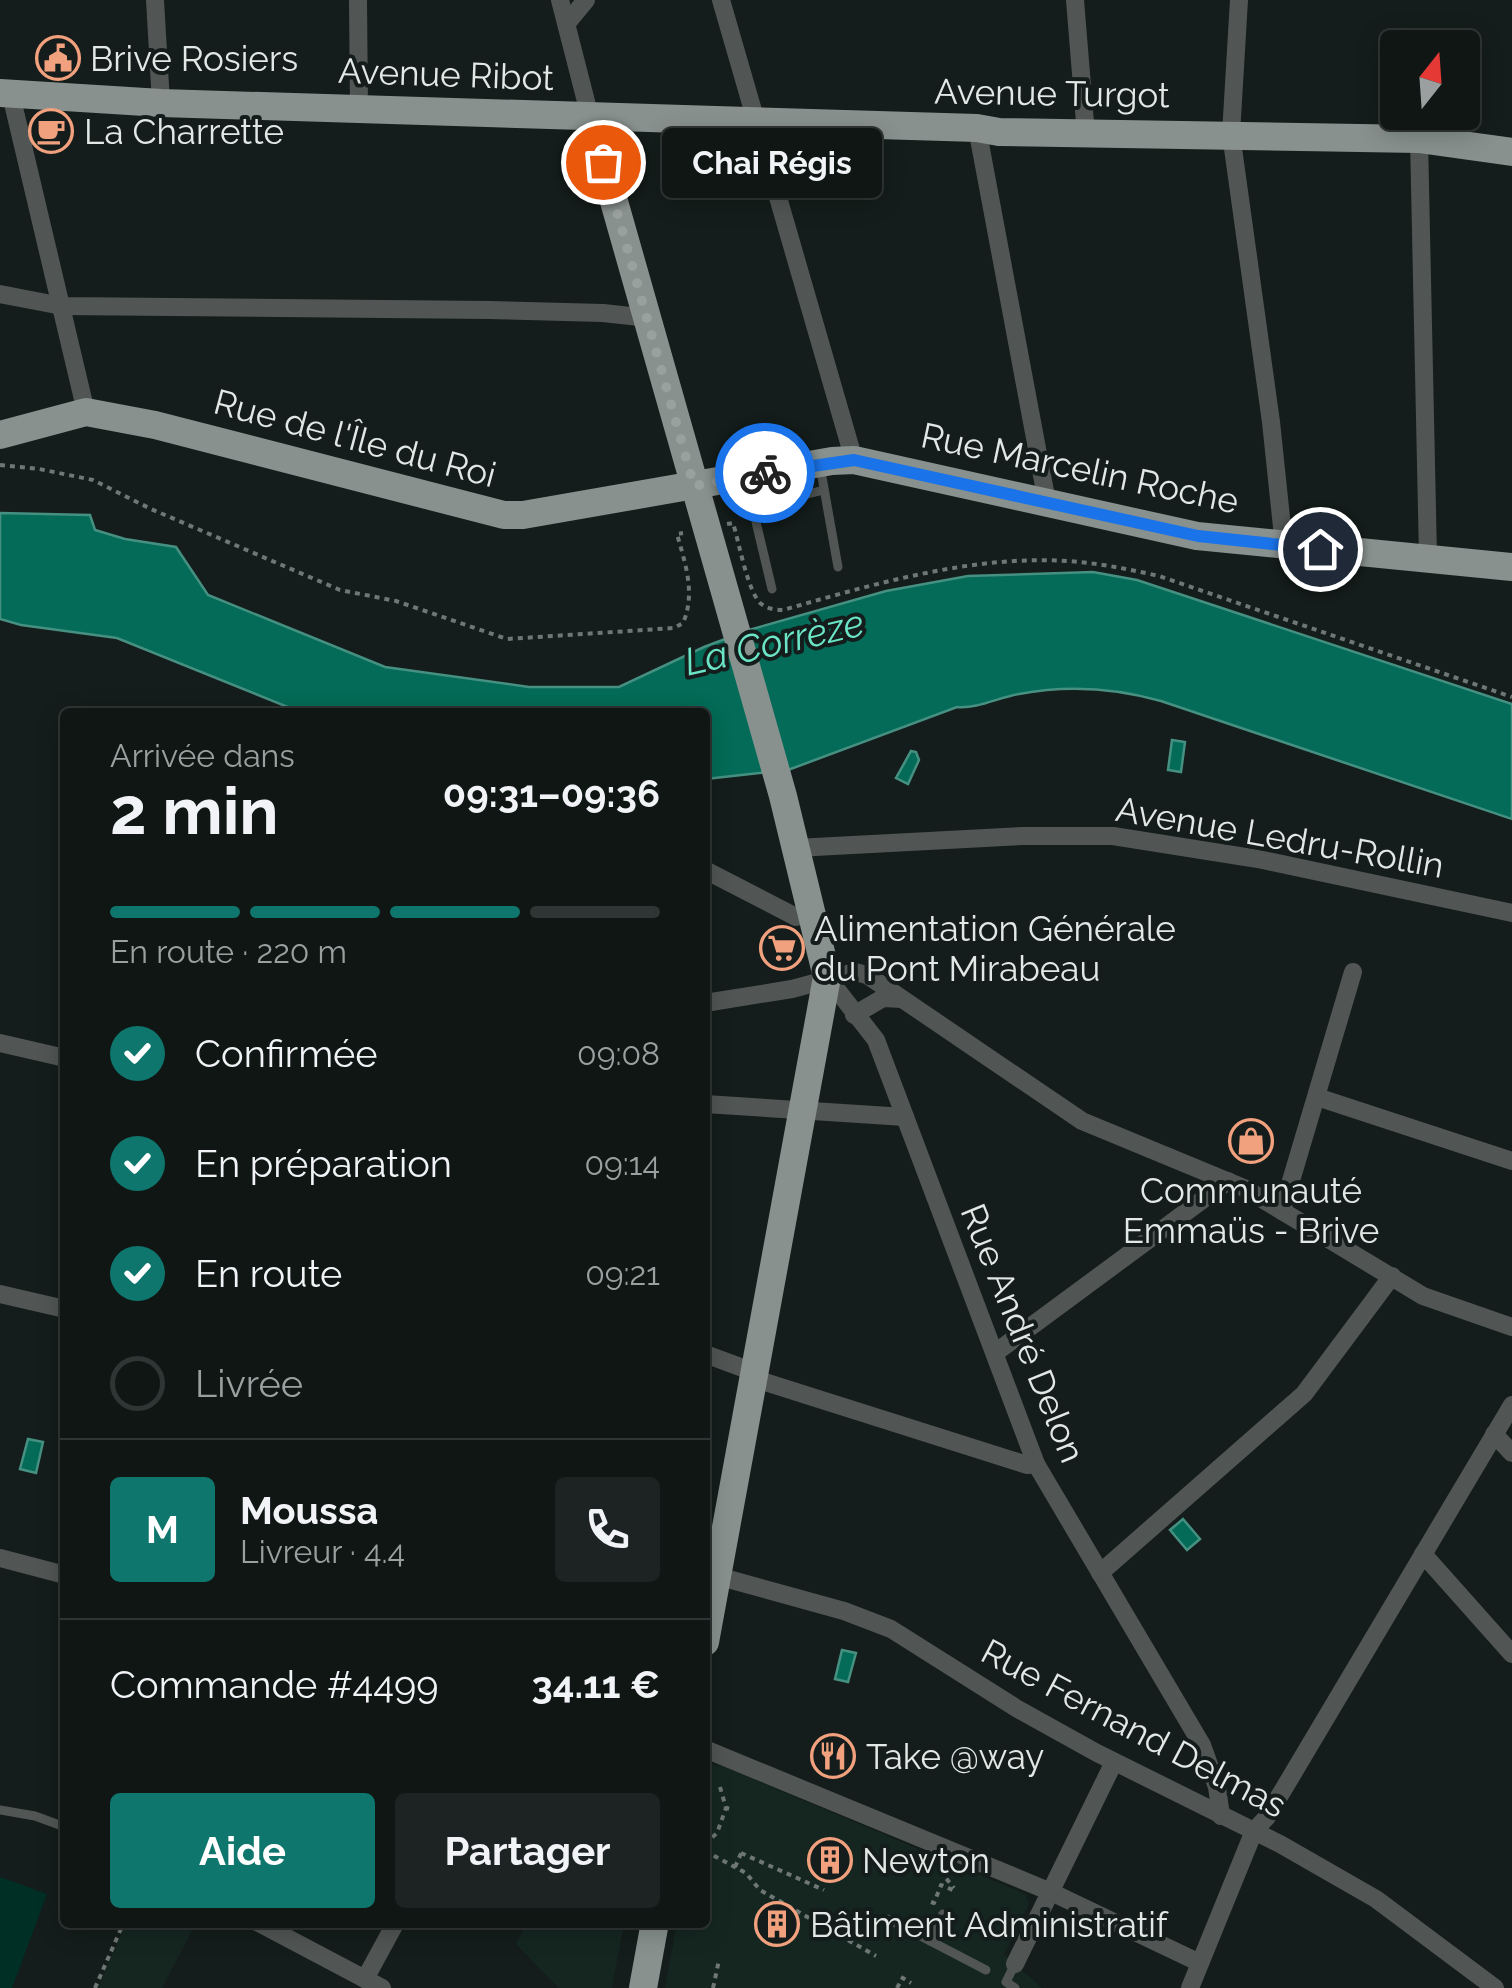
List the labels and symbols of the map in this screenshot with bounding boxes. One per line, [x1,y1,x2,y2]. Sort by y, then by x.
north arrow [1380,30,1480,130]
public building icon: Brive Rosiers [35,35,81,81]
place label: Brive Rosiers [90,38,298,79]
street label: Avenue Ribot [337,50,555,98]
street label: Avenue Turgot [934,70,1170,116]
cafe icon: La Charrette [28,108,74,154]
place label: La Charrette [84,111,284,152]
pin [561,120,646,205]
callout: Chai Régis [663,127,883,197]
street label: Rue de l'Île du Roi [210,381,500,495]
street label: Rue Marcelin Roche [918,414,1242,522]
courier [715,423,815,523]
pin [1278,507,1363,592]
water label: La Corrèze [680,600,868,684]
street label: Avenue Ledru-Rollin [1113,788,1447,886]
place label: Alimentation Générale du Pont Mirabeau [814,908,1176,989]
supermarket icon: Alimentation Générale du Pont Mirabeau [759,925,805,971]
shop icon: Communauté Emmaüs - Brive [1228,1118,1274,1164]
place label: Communauté Emmaüs - Brive [1123,1170,1379,1251]
street label: Rue André Delon [952,1198,1094,1468]
street label: Rue Fernand Delmas [975,1630,1293,1826]
restaurant icon: Take @way [810,1733,856,1779]
place label: Take @way [866,1736,1044,1777]
building icon: Newton [807,1837,853,1883]
place label: Newton [862,1840,990,1881]
building icon: Bâtiment Administratif [754,1901,800,1947]
place label: Bâtiment Administratif [810,1904,1169,1945]

